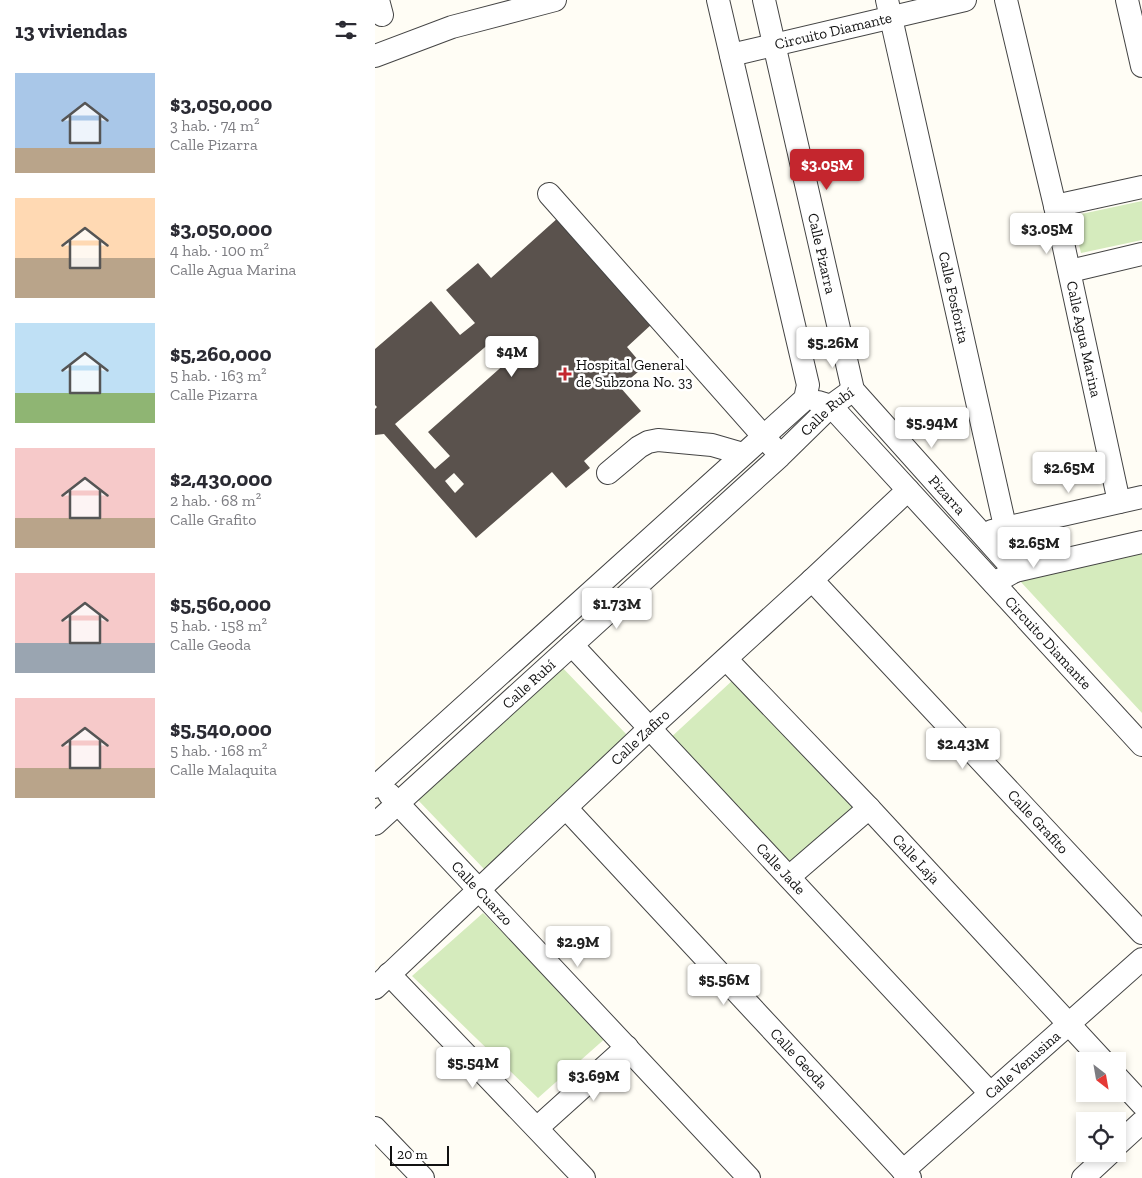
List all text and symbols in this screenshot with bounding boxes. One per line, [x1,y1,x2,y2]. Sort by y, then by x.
street label: Circuito Diamante [773,8,894,53]
icon: filters [332,16,360,44]
text: 13 viviendas [15,18,127,43]
text: $3,050,000 [170,91,272,116]
icon: home [55,93,115,153]
text: 3 hab. · 74 m² [170,116,259,135]
text: Calle Pizarra [170,135,258,154]
pin: $3.05M [786,148,868,191]
text: $3.05M [801,155,853,174]
street label: Calle Pizarra [804,211,840,296]
pin: $3.05M [1006,212,1088,255]
text: $3,050,000 [170,216,272,241]
icon: home [55,218,115,278]
text: $3.05M [1021,219,1073,238]
text: 4 hab. · 100 m² [170,241,269,260]
street label: Calle Fosforita [935,250,973,345]
text: Calle Agua Marina [170,260,296,279]
street label: Calle Agua Marina [1062,279,1105,399]
pin: $5.26M [792,326,874,369]
text: $5.26M [807,333,859,352]
pin: $4M [488,336,536,378]
text: $5,260,000 [170,341,272,366]
text: $4M [496,342,528,361]
icon: home [55,343,115,403]
place label: Hospital General de Subzona No. 33 [576,356,693,391]
text: 5 hab. · 163 m² [170,366,267,385]
marker: Hospital General de Subzona No. 33 [558,367,572,381]
street label: Calle Rubí [797,383,857,440]
text: Calle Pizarra [170,385,258,404]
pin: $5.94M [891,406,973,449]
text: $5.94M [906,413,958,432]
pin: $2.65M [1028,452,1110,494]
text: $2.65M [1043,458,1095,477]
text: $2,430,000 [170,466,272,491]
icon: home [55,468,115,528]
street label: Pizarra [925,472,969,519]
text: 2 hab. · 68 m² [170,491,261,510]
text: Calle Grafito [170,510,256,529]
pin: $2.65M [993,526,1075,569]
text: $2.65M [1008,533,1060,552]
pin: $1.73M [576,588,658,630]
text: $5,560,000 [170,591,271,616]
icon: home [55,593,115,653]
street label: Circuito Diamante [1001,593,1095,693]
text: $1.73M [593,594,641,613]
text: 5 hab. · 158 m² [170,616,267,635]
text: Calle Geoda [170,635,251,654]
street label: Calle Rubí [499,655,559,713]
street label: Calle Zafiro [607,705,674,769]
text: $5,540,000 [170,716,272,741]
icon: home [55,718,115,778]
pin: $2.43M [922,728,1004,770]
text: $2.43M [937,734,989,753]
text: 5 hab. · 168 m² [170,741,267,760]
text: Calle Malaquita [170,760,277,779]
street label: Calle Grafito [1004,786,1073,858]
street label: Calle Laja [889,830,944,888]
street label: Calle Jade [752,839,809,898]
street label: Calle Cuarzo [447,857,517,929]
pin: $2.9M [543,926,613,968]
text: $2.9M [556,932,600,951]
pin: $5.56M [683,964,765,1006]
text: $5.56M [698,970,750,989]
street label: Calle Geoda [766,1024,831,1092]
street label: Calle Venusina [981,1027,1064,1103]
pin: $5.54M [432,1046,514,1089]
north arrow [1076,1052,1126,1102]
map controls [1076,1052,1126,1162]
text: $5.54M [447,1053,499,1072]
pin: $3.69M [553,1060,635,1102]
text: $3.69M [568,1066,620,1085]
button: locate [1076,1112,1126,1162]
scale bar [390,1143,449,1166]
text: 20 m [397,1146,428,1163]

